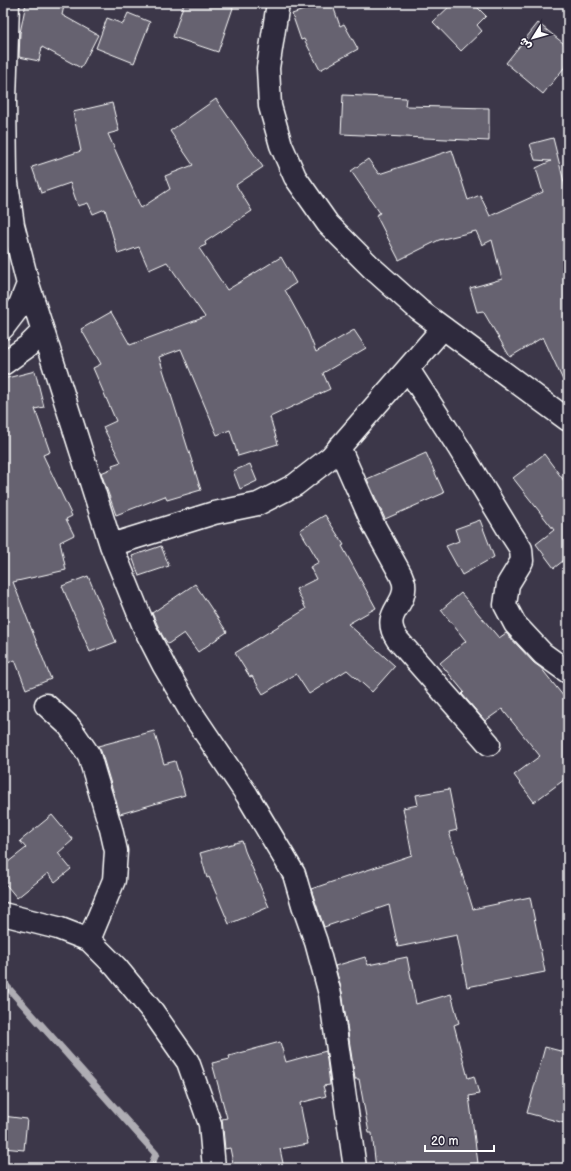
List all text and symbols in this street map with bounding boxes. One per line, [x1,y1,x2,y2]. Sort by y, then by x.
north arrow [513,18,553,58]
text: ش [517,35,534,52]
scale bar [425,1127,494,1153]
text: 20 m [431,1134,458,1149]

